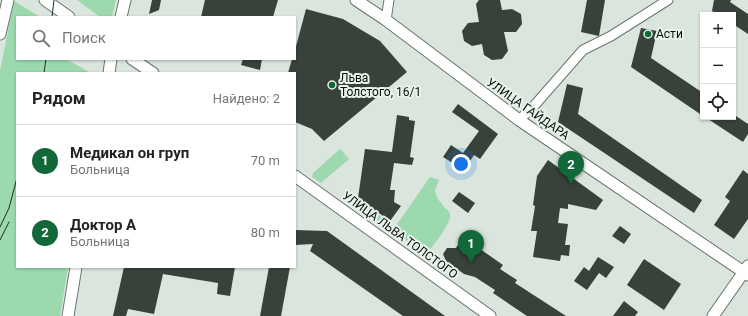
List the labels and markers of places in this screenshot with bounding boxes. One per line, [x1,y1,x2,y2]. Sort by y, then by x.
place label: Асти [656,27,683,41]
marker: Асти [643,29,653,39]
place label: Льва Толстого, 16/1 [340,71,421,99]
marker: Льва Толстого, 16/1 [327,80,337,90]
pin: 2 [558,151,584,184]
pin: 1 [458,230,484,263]

